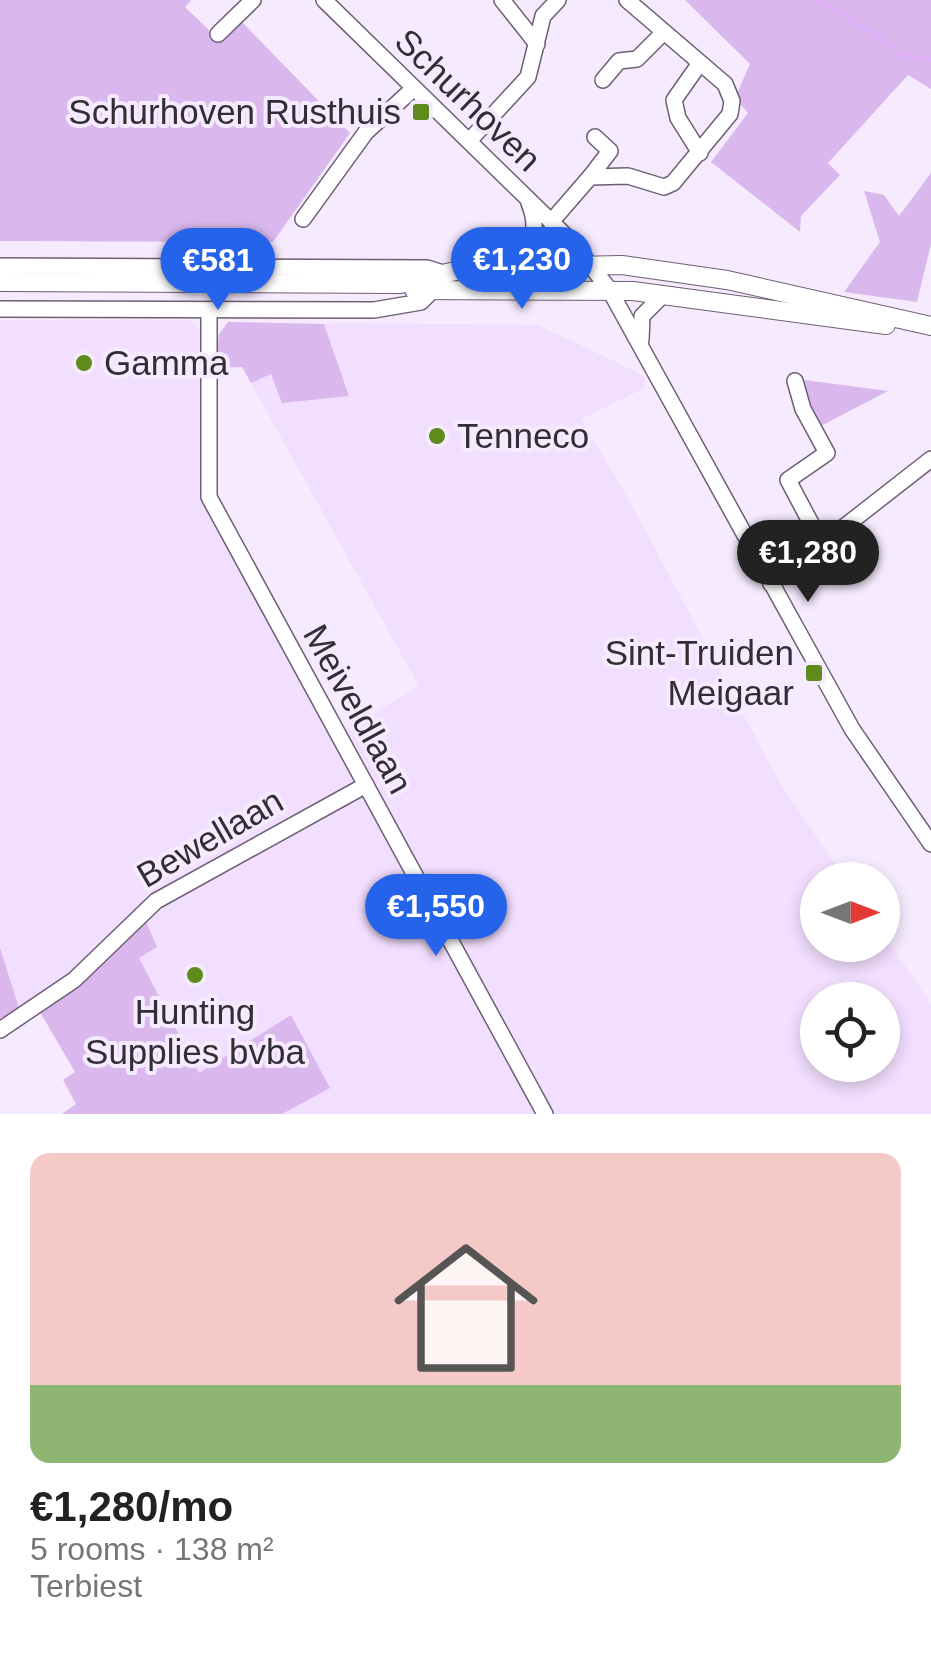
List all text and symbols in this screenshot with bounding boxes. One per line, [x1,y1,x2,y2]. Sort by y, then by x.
street label: Schurhoven [388,21,549,179]
place label: Schurhoven Rusthuis [68,92,401,131]
marker: Schurhoven Rusthuis [410,101,432,123]
pin: €1,230 [441,227,603,312]
pin: €581 [159,228,277,313]
text: €1,230 [473,241,571,277]
text: €581 [182,242,254,278]
place label: Gamma [104,343,229,382]
marker: Gamma [73,352,95,374]
place label: Tenneco [457,416,589,455]
marker: Tenneco [426,425,448,447]
pin: €1,280 [727,520,889,605]
text: €1,280 [759,534,857,570]
street label: Meiveldlaan [296,618,421,800]
place label: Sint-Truiden Meigaar [605,633,794,712]
marker: Sint-Truiden Meigaar [803,662,825,684]
street label: Bewellaan [130,780,289,895]
north arrow [800,862,900,962]
map controls [800,862,900,1082]
pin: €1,550 [355,874,517,959]
text: €1,550 [387,888,485,924]
marker: Hunting Supplies bvba [184,964,206,986]
button: locate [800,982,900,1082]
place label: Hunting Supplies bvba [85,992,305,1071]
icon: home [376,1218,556,1398]
text: €1,280/mo [30,1483,233,1530]
text: 5 rooms · 138 m² [30,1531,274,1567]
text: Terbiest [30,1568,142,1604]

